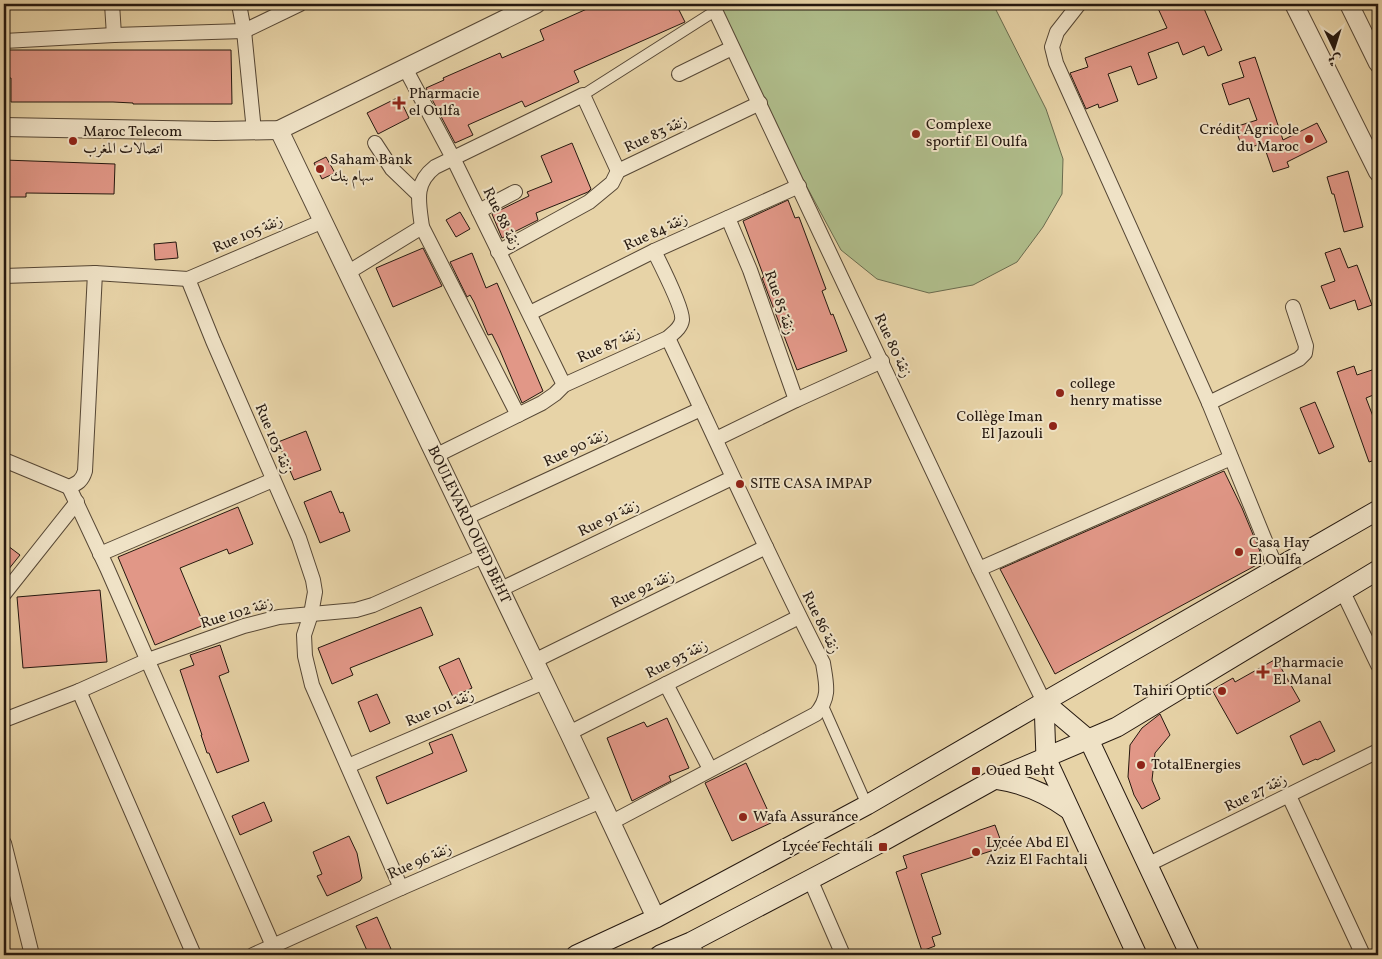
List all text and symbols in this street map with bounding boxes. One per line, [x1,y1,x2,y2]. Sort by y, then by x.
north arrow [1310,22,1360,72]
text: ش [1327,50,1342,69]
place label: Pharmacie el Oulfa [409,84,480,122]
marker: Pharmacie el Oulfa [393,97,405,109]
street label: Rue 83 زنقة [621,111,691,159]
place label: Complexe sportif El Oulfa [926,115,1028,153]
place label: Crédit Agricole du Maroc [1199,120,1299,158]
place label: Maroc Telecom اتصالات المغرب [83,122,182,160]
marker: Complexe sportif El Oulfa [910,128,922,140]
marker: Crédit Agricole du Maroc [1303,133,1315,145]
marker: Maroc Telecom اتصالات المغرب [67,135,79,147]
place label: Saham Bank سهام بنك [330,150,412,189]
marker: Saham Bank سهام بنك [314,163,326,175]
street label: Rue 88 زنقة [477,184,525,254]
street label: Rue 84 زنقة [621,209,691,257]
street label: Rue 105 زنقة [210,211,286,259]
street label: Rue 85 زنقة [758,268,800,338]
street label: Rue 80 زنقة [868,310,916,382]
street label: Rue 87 زنقة [574,323,644,369]
place label: college henry matisse [1070,374,1162,412]
marker: college henry matisse [1054,387,1066,399]
street label: Rue 103 زنقة [249,401,297,477]
place label: Collège Iman El Jazouli [957,407,1043,445]
marker: Collège Iman El Jazouli [1047,420,1059,432]
street label: Rue 90 زنقة [540,425,612,473]
street label: BOULEVARD OUED BEHT [422,442,516,607]
place label: SITE CASA IMPAP [750,474,872,495]
marker: SITE CASA IMPAP [734,478,746,490]
street label: Rue 91 زنقة [575,495,643,543]
place label: Casa Hay El Oulfa [1249,533,1310,571]
marker: Casa Hay El Oulfa [1233,546,1245,558]
street label: Rue 92 زنقة [608,566,678,614]
street label: Rue 86 زنقة [796,588,844,658]
street label: Rue 102 زنقة [198,593,276,635]
street label: Rue 93 زنقة [642,635,712,685]
place label: Pharmacie El Manal [1273,653,1344,691]
marker: Pharmacie El Manal [1257,666,1269,678]
place label: Tahiri Optic [1133,681,1212,702]
street label: Rue 101 زنقة [402,685,478,733]
marker: Tahiri Optic [1216,685,1228,697]
place label: TotalEnergies [1151,755,1241,776]
marker: TotalEnergies [1135,759,1147,771]
place label: Oued Beht [986,761,1055,782]
marker: Oued Beht [970,765,982,777]
street label: Rue 27 زنقة [1221,770,1291,818]
place label: Wafa Assurance [753,807,858,828]
marker: Wafa Assurance [737,811,749,823]
place label: Lycée Abd El Aziz El Fachtali [986,833,1088,871]
place label: Lycée Fechtali [782,837,873,858]
street label: Rue 96 زنقة [385,839,455,885]
marker: Lycée Fechtali [877,841,889,853]
marker: Lycée Abd El Aziz El Fachtali [970,846,982,858]

